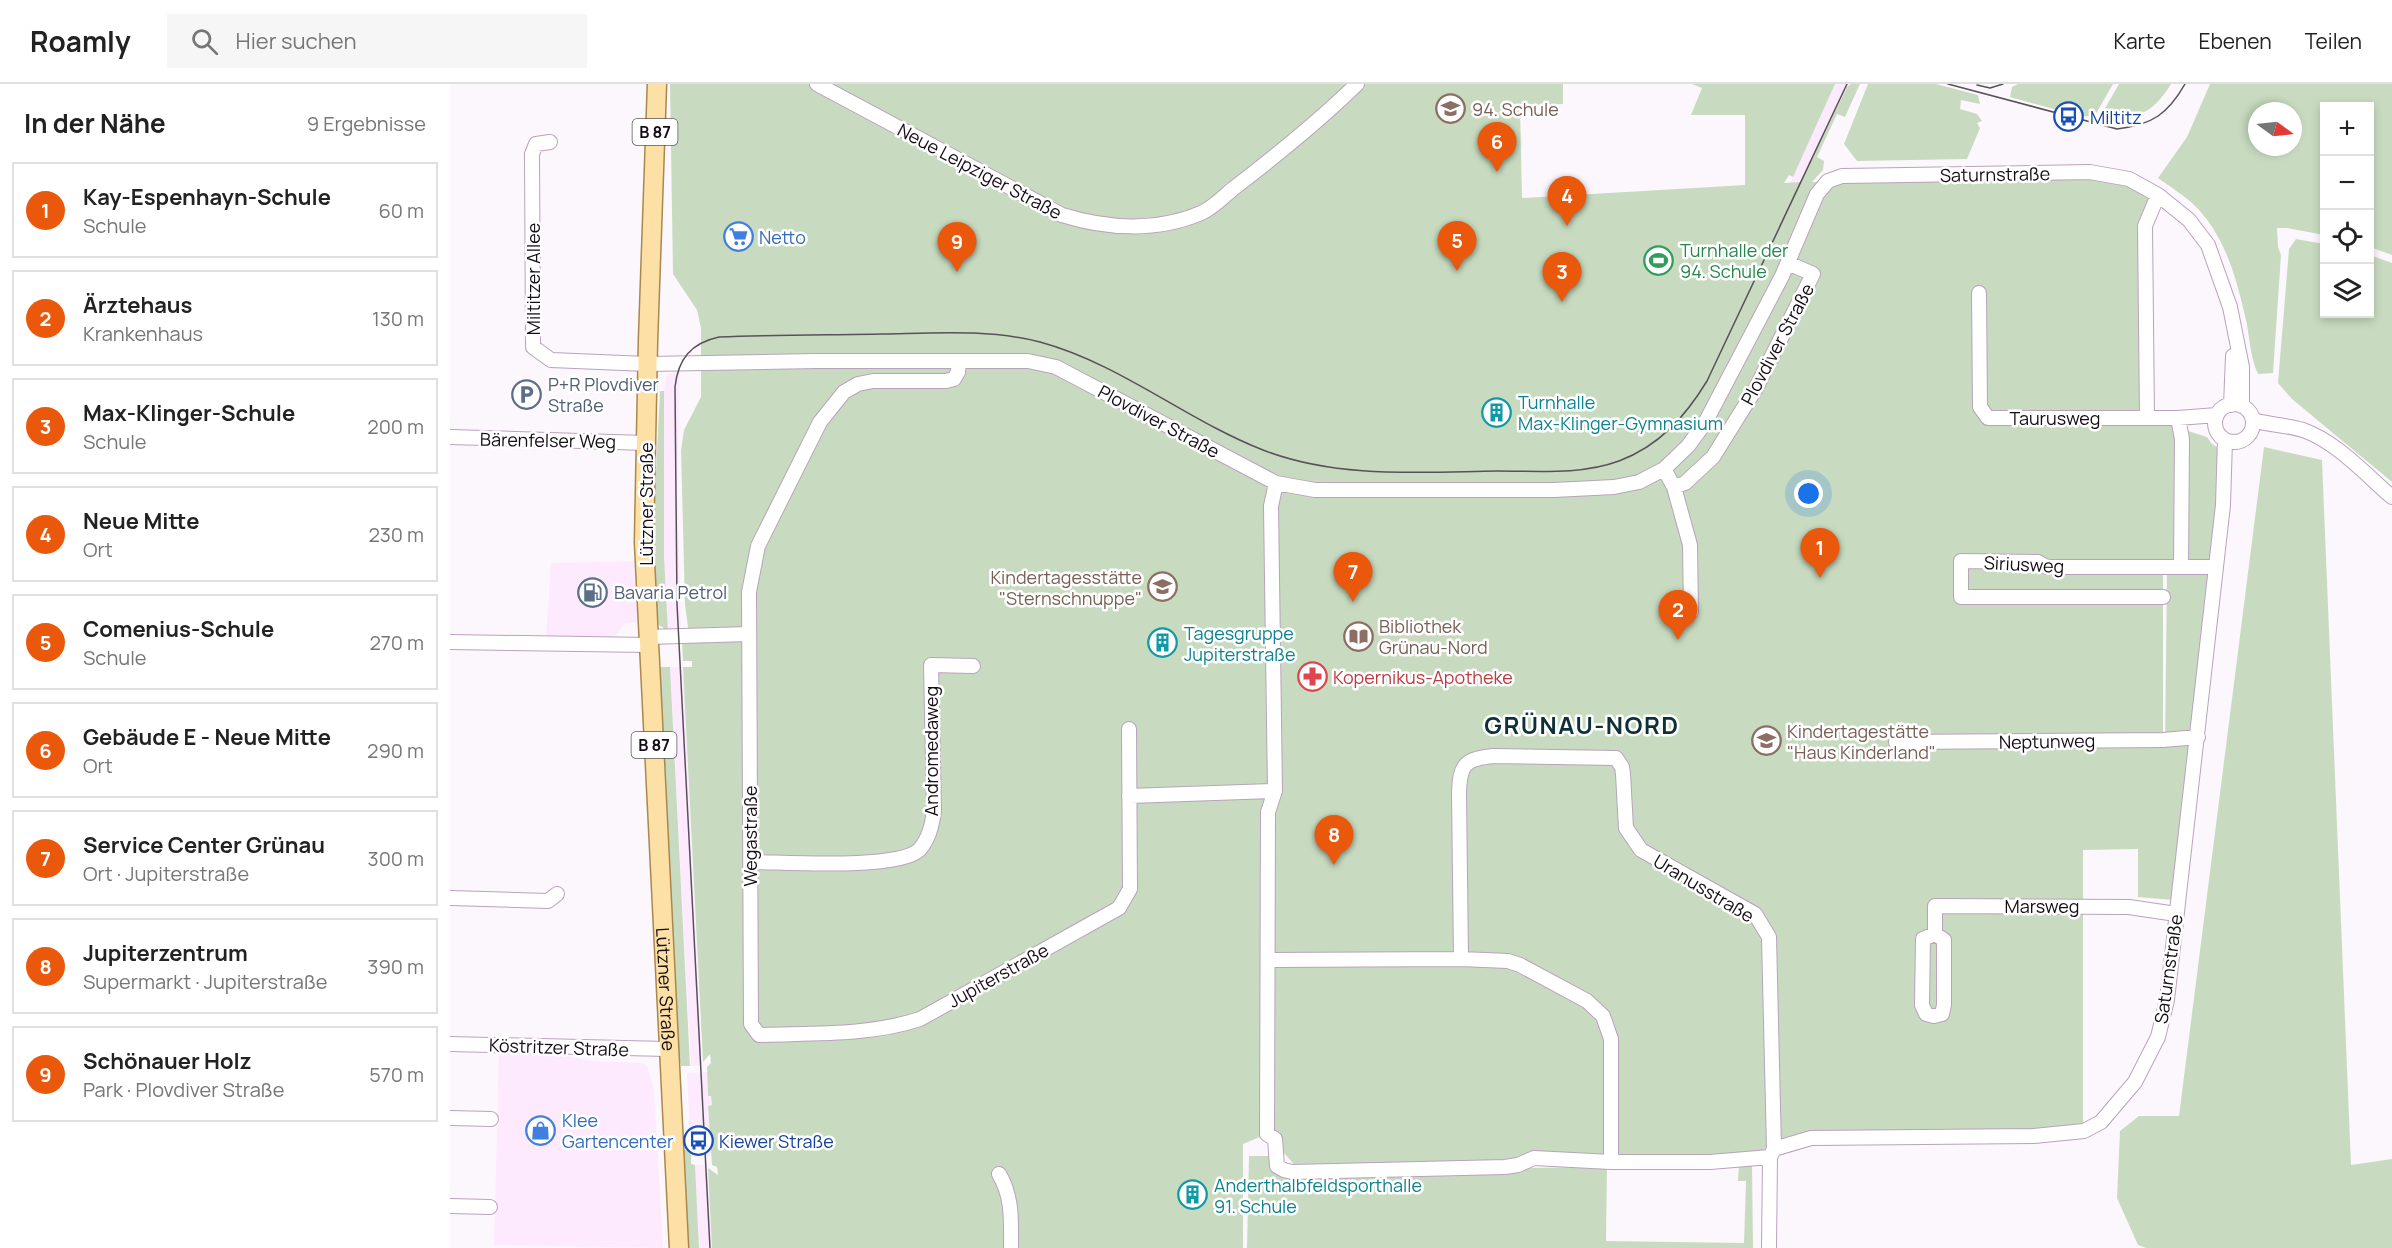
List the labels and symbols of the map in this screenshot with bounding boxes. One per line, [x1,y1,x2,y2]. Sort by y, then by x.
school or university icon: 94. Schule [1435,93,1467,125]
place label: 94. Schule [1472,97,1559,121]
bus stop icon: Miltitz [2053,101,2085,133]
north arrow [2248,102,2302,156]
place label: Miltitz [2090,105,2142,129]
street label: Neue Leipziger Straße [894,118,1066,224]
road number: B 87 [632,119,678,145]
pin: 6 [1478,122,1516,172]
street label: Saturnstraße [1940,161,2050,187]
pin: 4 [1548,176,1586,226]
supermarket icon: Netto [722,221,754,253]
pin: 9 [938,222,976,272]
pin: 5 [1438,222,1476,271]
street label: Miltitzer Allee [521,223,545,335]
place label: Netto [759,225,806,249]
place label: Turnhalle der 94. Schule [1680,238,1789,283]
sports icon: Turnhalle der 94. Schule [1643,244,1675,276]
pin: 3 [1542,252,1582,302]
street label: Plovdiver Straße [1735,279,1819,409]
place label: P+R Plovdiver Straße [548,372,660,417]
parking icon: P+R Plovdiver Straße [511,378,543,410]
street label: Plovdiver Straße [1094,379,1224,463]
place label: Turnhalle Max-Klinger-Gymnasium [1518,390,1723,435]
building icon: Turnhalle Max-Klinger-Gymnasium [1481,396,1513,428]
street label: Taurusweg [2009,406,2101,430]
street label: Bärenfelser Weg [480,427,616,453]
street label: Lützner Straße [634,442,658,566]
your location [1794,479,1823,508]
pin: 1 [1800,528,1840,578]
street label: Siriusweg [1983,550,2065,578]
pin: 7 [1334,552,1372,602]
place label: Kindertagesstätte "Sternschnuppe" [990,565,1142,610]
school or university icon: Kindertagesstätte "Sternschnuppe" [1147,571,1179,603]
fuel station icon: Bavaria Petrol [577,576,609,608]
place label: Bavaria Petrol [614,580,727,604]
pin: 2 [1658,590,1698,640]
place label: Bibliothek Grünau-Nord [1379,614,1488,659]
library icon: Bibliothek Grünau-Nord [1342,620,1374,652]
place label: Tagesgruppe Jupiterstraße [1184,621,1295,666]
building icon: Tagesgruppe Jupiterstraße [1147,627,1179,659]
pharmacy icon: Kopernikus-Apotheke [1296,661,1328,693]
place label: Kopernikus-Apotheke [1333,665,1513,689]
street label: Andromedaweg [919,686,943,816]
district label: GRÜNAU-NORD [1484,708,1680,741]
place label: Kindertagestätte "Haus Kinderland" [1787,719,1936,764]
school or university icon: Kindertagestätte "Haus Kinderland" [1750,725,1782,757]
street label: Neptunweg [1999,728,2095,754]
road number: B 87 [632,732,676,758]
street label: Wegastraße [738,785,762,887]
pin: 8 [1314,816,1354,865]
street label: Uranusstraße [1649,848,1759,928]
street label: Marsweg [2005,894,2079,918]
street label: Saturnstraße [2148,913,2188,1025]
street label: Lützner Straße [651,927,681,1052]
street label: Jupiterstraße [943,937,1053,1013]
street label: Köstritzer Straße [489,1033,629,1061]
place label: Klee Gartencenter [562,1108,674,1153]
shop icon: Klee Gartencenter [525,1114,557,1146]
bus stop icon: Kiewer Straße [682,1125,714,1157]
place label: Kiewer Straße [719,1129,834,1153]
place label: Anderthalbfeldsporthalle 91. Schule [1214,1173,1422,1218]
building icon: Anderthalbfeldsporthalle 91. Schule [1177,1179,1209,1211]

